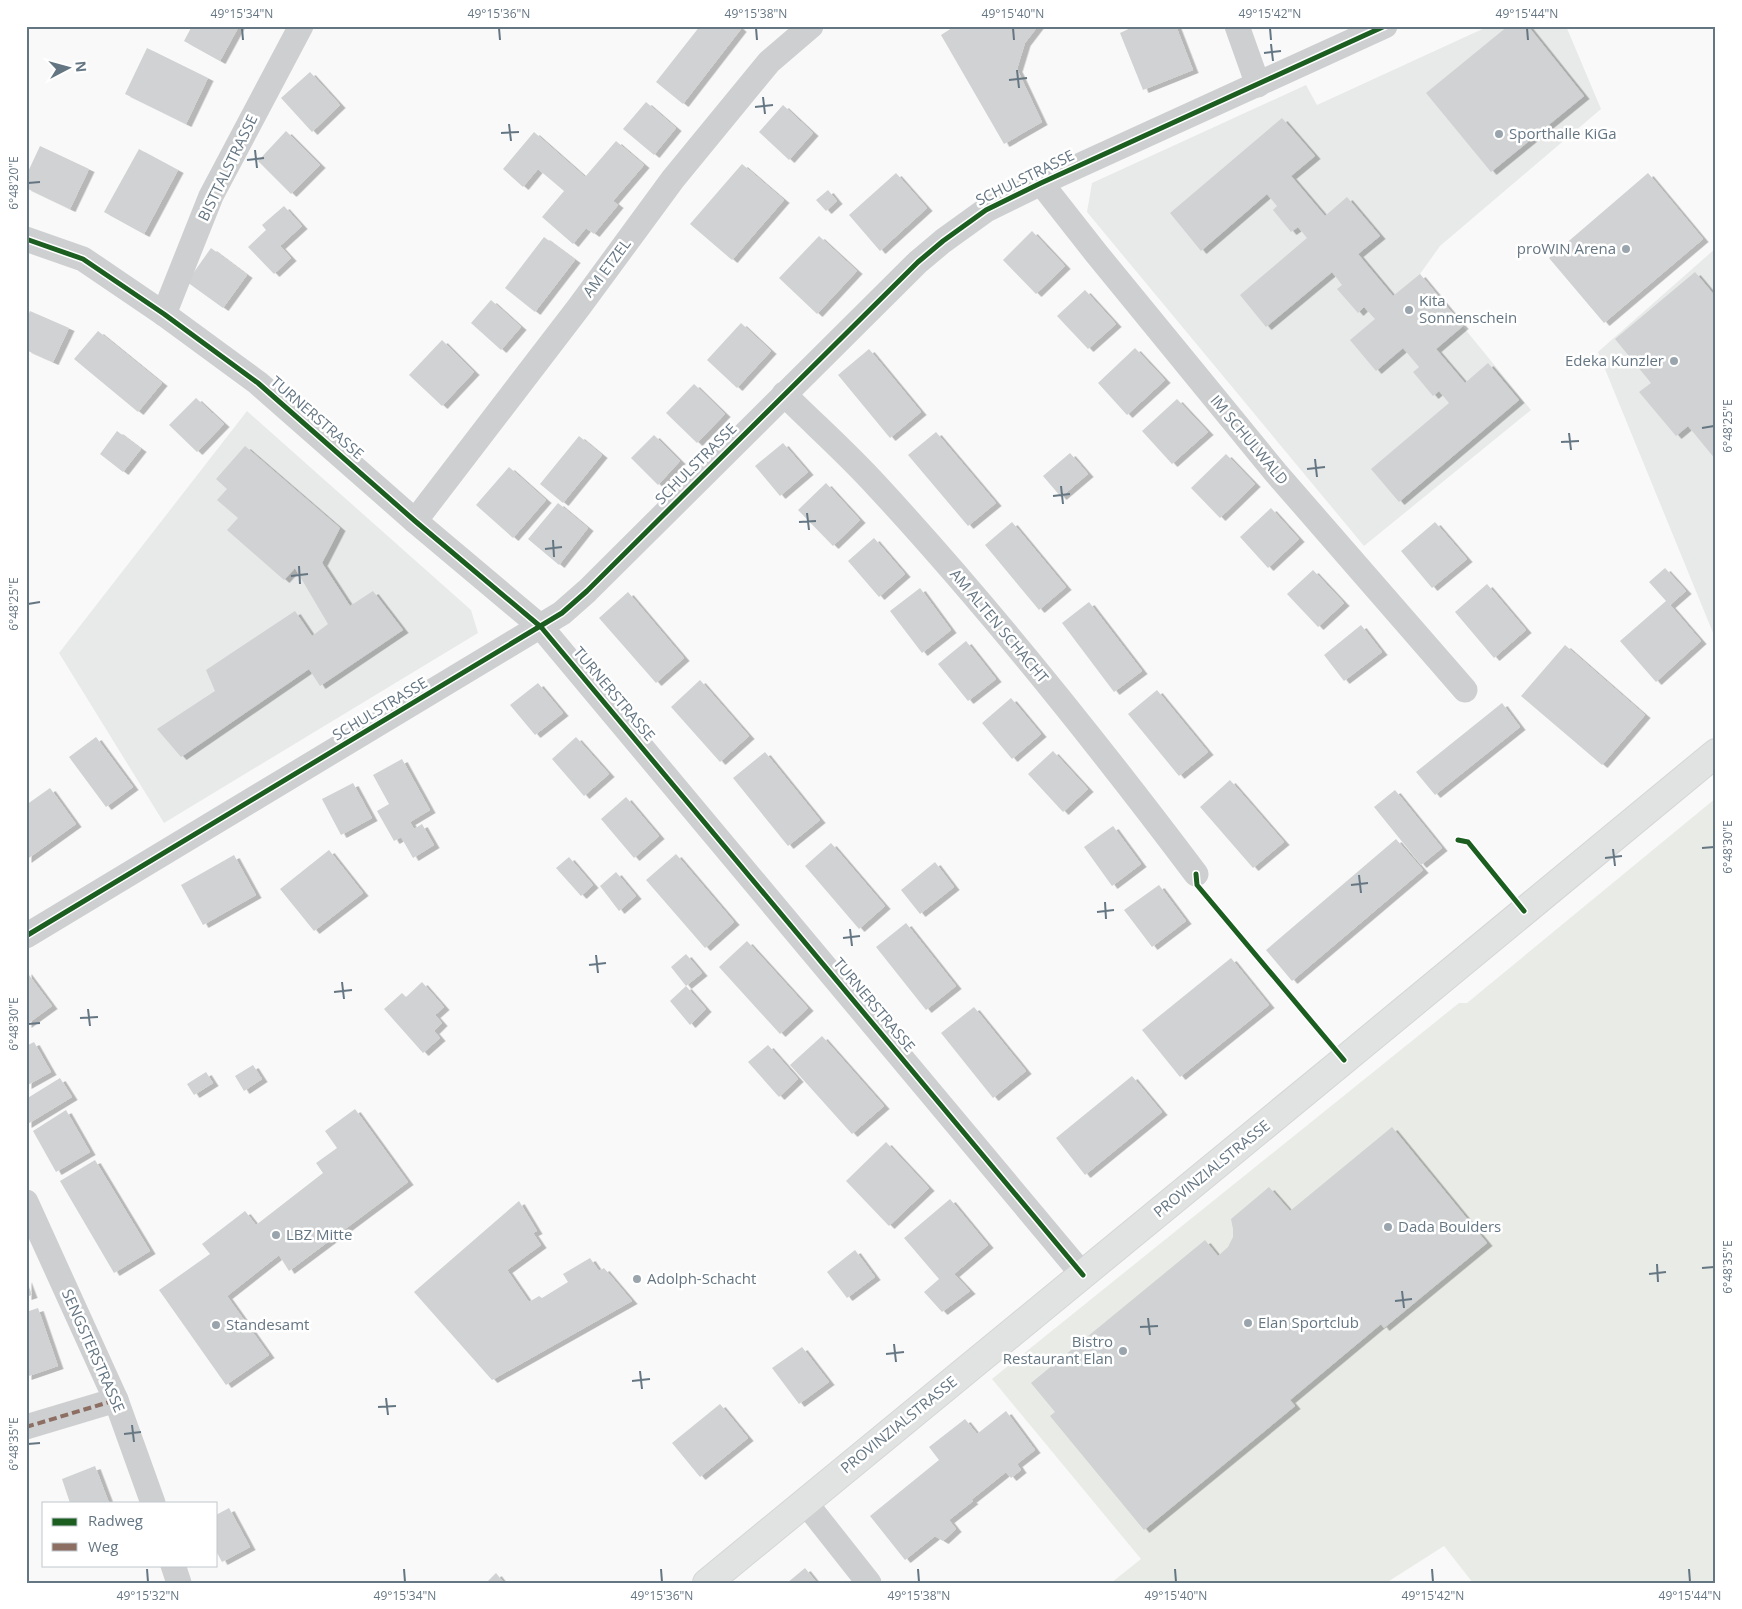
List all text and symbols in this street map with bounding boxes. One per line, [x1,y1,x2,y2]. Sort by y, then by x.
text: 49°15'34"N [211,5,273,22]
text: 49°15'36"N [468,5,530,22]
text: 49°15'38"N [725,5,787,22]
text: 49°15'40"N [982,5,1044,22]
text: 49°15'42"N [1239,5,1301,22]
text: 49°15'44"N [1496,5,1558,22]
north arrow [42,42,92,92]
text: N [71,60,91,73]
street label: BISTTALSTRASSE [193,111,262,224]
place label: Sporthalle KiGa [1509,123,1617,143]
marker: Sporthalle KiGa [1493,128,1505,140]
street label: SCHULSTRASSE [972,145,1077,210]
text: 6°48'20"E [5,156,22,210]
street label: AM ETZEL [578,234,635,301]
place label: proWIN Arena [1517,238,1616,258]
marker: proWIN Arena [1620,243,1632,255]
place label: Kita Sonnenschein [1419,290,1517,327]
marker: Kita Sonnenschein [1403,304,1415,316]
place label: Edeka Kunzler [1565,350,1664,370]
marker: Edeka Kunzler [1668,355,1680,367]
street label: TURNERSTRASSE [267,371,369,463]
street label: IM SCHULWALD [1206,390,1293,488]
text: 6°48'25"E [1719,399,1736,453]
street label: SCHULSTRASSE [650,418,740,508]
street label: AM ALTEN SCHACHT [946,564,1054,687]
text: 6°48'25"E [5,577,22,631]
street label: TURNERSTRASSE [569,642,660,745]
street label: SCHULSTRASSE [328,672,431,744]
text: 6°48'30"E [1719,820,1736,874]
street label: TURNERSTRASSE [829,953,920,1056]
text: 6°48'30"E [5,997,22,1051]
street label: PROVINZIALSTRASSE [1149,1115,1274,1221]
place label: Dada Boulders [1398,1216,1501,1236]
marker: Dada Boulders [1382,1221,1394,1233]
place label: LBZ Mitte [286,1224,352,1244]
marker: LBZ Mitte [270,1229,282,1241]
text: 6°48'35"E [1719,1240,1736,1294]
place label: Adolph-Schacht [647,1268,756,1288]
marker: Adolph-Schacht [631,1273,643,1285]
street label: SENGSTERSTRASSE [58,1286,130,1415]
place label: Elan Sportclub [1258,1312,1359,1332]
place label: Standesamt [226,1314,309,1334]
marker: Elan Sportclub [1242,1317,1254,1329]
marker: Standesamt [210,1319,222,1331]
place label: Bistro Restaurant Elan [1003,1331,1113,1368]
marker: Bistro Restaurant Elan [1117,1345,1129,1357]
street label: PROVINZIALSTRASSE [836,1371,961,1477]
text: 6°48'35"E [5,1417,22,1471]
legend [42,1502,218,1566]
text: Radweg [88,1510,143,1530]
text: Weg [88,1536,118,1556]
text: 49°15'32"N [117,1587,179,1604]
text: 49°15'34"N [374,1587,436,1604]
text: 49°15'36"N [631,1587,693,1604]
text: 49°15'38"N [888,1587,950,1604]
text: 49°15'40"N [1145,1587,1207,1604]
text: 49°15'42"N [1402,1587,1464,1604]
text: 49°15'44"N [1659,1587,1721,1604]

